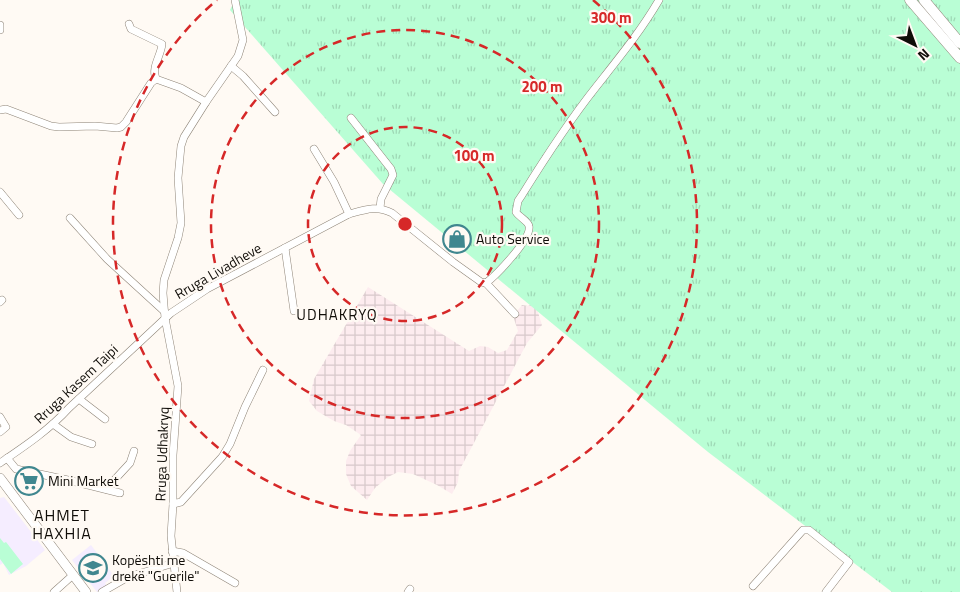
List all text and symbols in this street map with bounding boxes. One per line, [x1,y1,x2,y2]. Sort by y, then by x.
text: 300 m [590,6,632,29]
north arrow [890,20,940,70]
text: N [913,44,935,66]
text: 200 m [521,75,563,98]
text: 100 m [453,144,495,167]
centre of rings [396,215,414,233]
shop icon: Auto Service [442,224,472,254]
place label: Auto Service [476,228,550,249]
street label: Rruga Livadheve [170,237,265,304]
district label: UDHAKRYQ [296,303,378,326]
street label: Rruga Kasem Taipi [29,339,122,428]
street label: Rruga Udhakryq [149,406,174,502]
supermarket icon: Mini Market [14,466,44,496]
place label: Mini Market [48,470,119,491]
district label: AHMET HAXHIA [32,503,92,545]
place label: Kopështi me drekë "Guerile" [112,549,199,586]
school or university icon: Kopështi me drekë "Guerile" [78,553,108,583]

